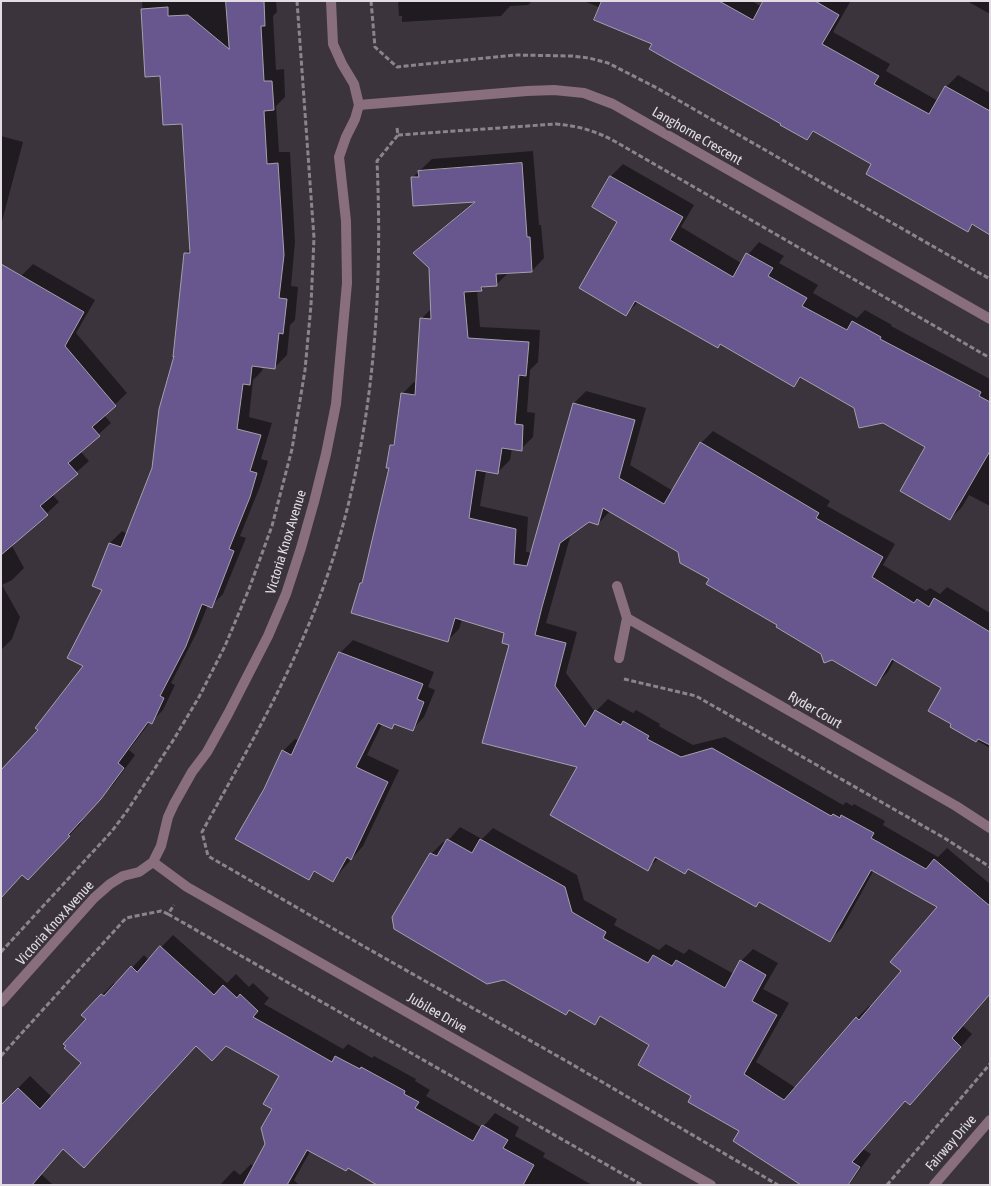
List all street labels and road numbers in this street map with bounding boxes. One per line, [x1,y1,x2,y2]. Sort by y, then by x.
street label: Langhorne Crescent [649,103,745,169]
street label: Victoria Knox Avenue [262,488,310,596]
street label: Ryder Court [785,688,845,732]
street label: Victoria Knox Avenue [13,877,97,969]
street label: Jubilee Drive [404,989,470,1037]
street label: Fairway Drive [922,1112,980,1174]

